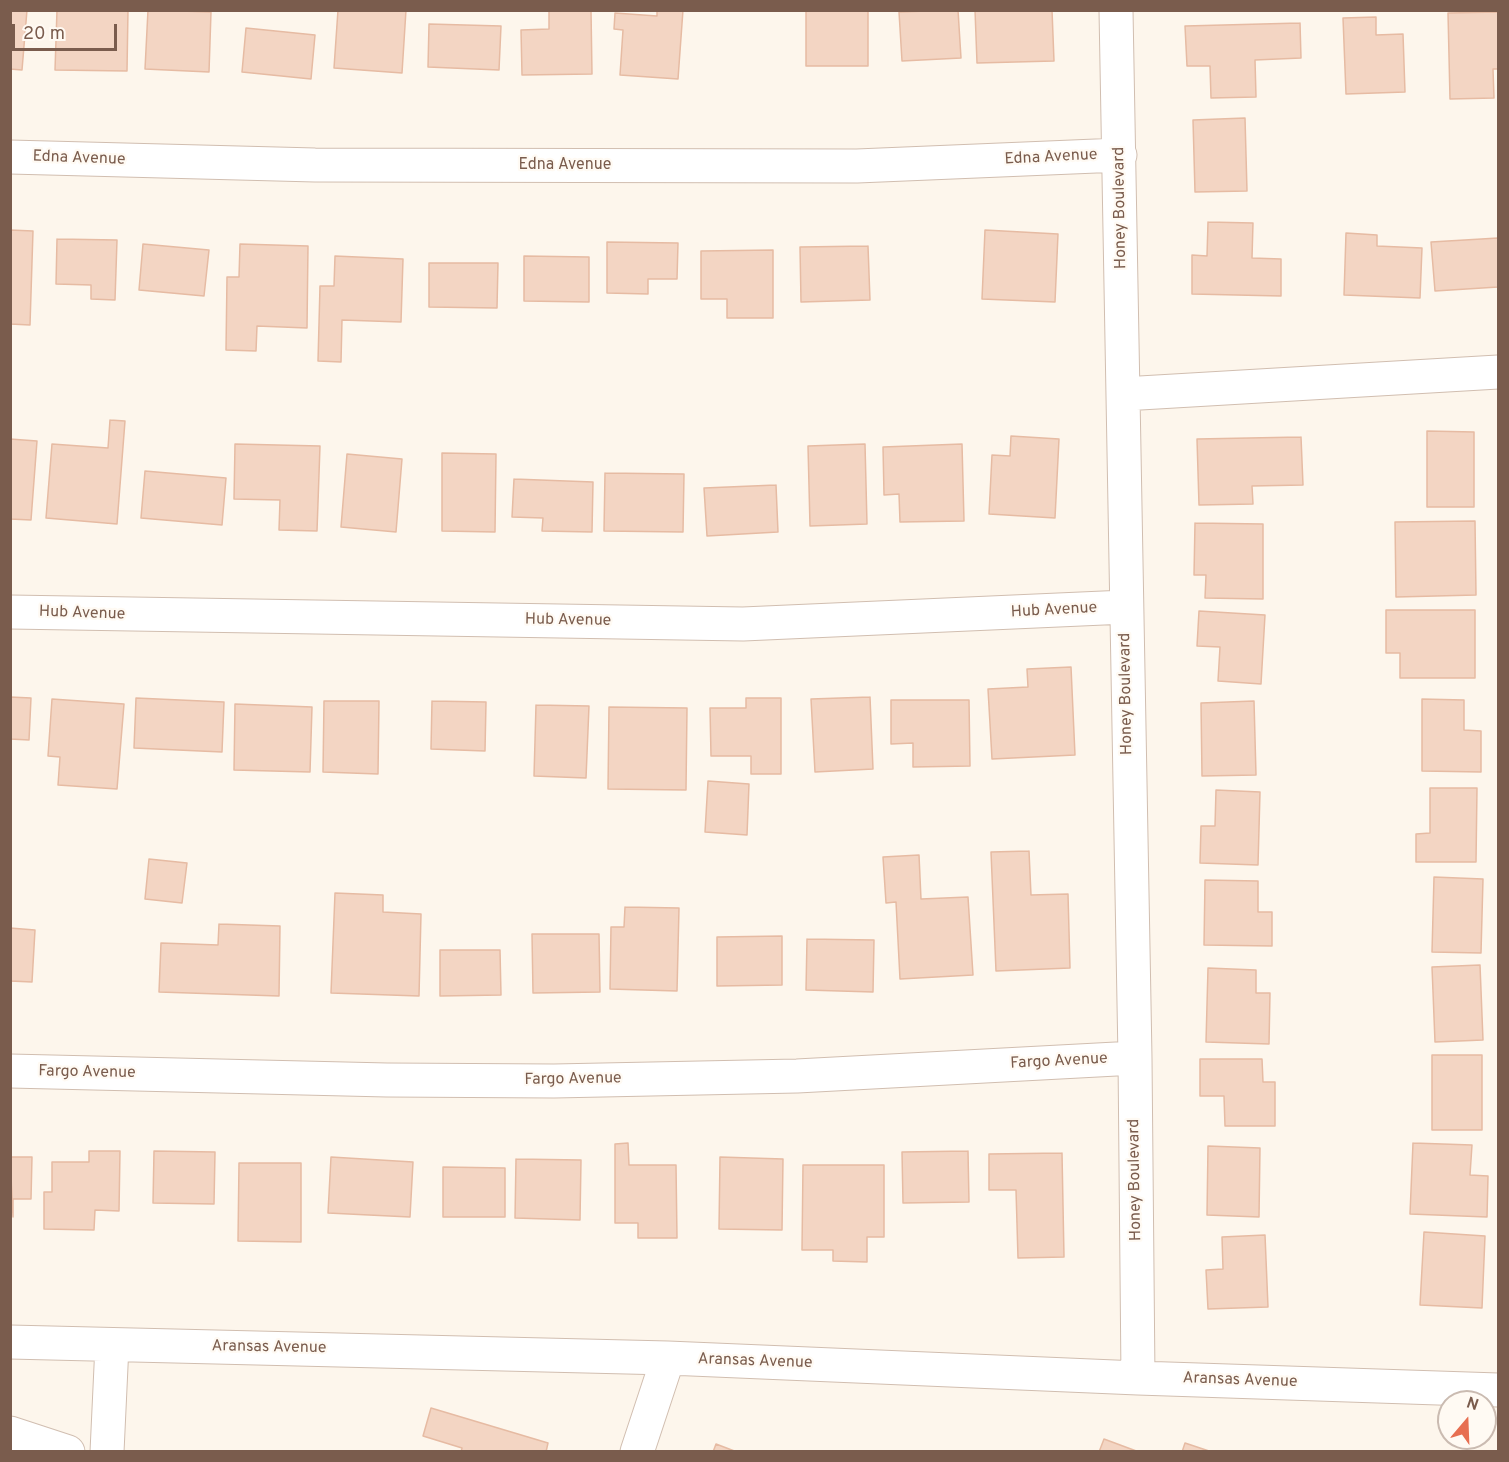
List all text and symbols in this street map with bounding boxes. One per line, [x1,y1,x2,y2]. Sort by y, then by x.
scale bar [15,12,120,50]
text: 20 m [23,23,65,46]
street label: Edna Avenue [1004,146,1098,170]
street label: Honey Boulevard [1110,147,1132,269]
street label: Edna Avenue [32,148,126,170]
street label: Edna Avenue [519,156,611,176]
street label: Hub Avenue [1010,599,1098,623]
street label: Hub Avenue [38,603,126,625]
street label: Hub Avenue [525,611,611,631]
street label: Honey Boulevard [1116,633,1138,755]
street label: Fargo Avenue [1010,1050,1108,1074]
street label: Fargo Avenue [38,1063,136,1083]
street label: Fargo Avenue [524,1070,622,1090]
street label: Honey Boulevard [1125,1119,1147,1241]
street label: Aransas Avenue [211,1337,327,1359]
street label: Aransas Avenue [697,1350,813,1374]
street label: Aransas Avenue [1182,1369,1298,1393]
north arrow [1437,1390,1497,1450]
text: N [1464,1394,1481,1416]

